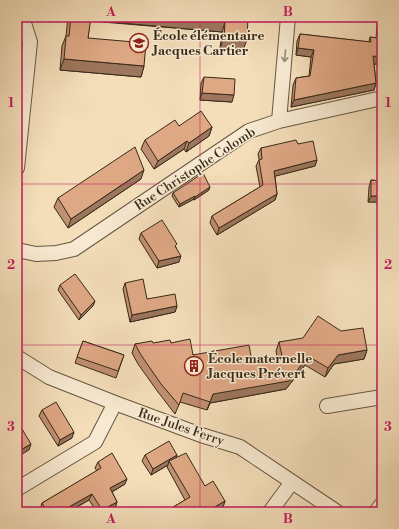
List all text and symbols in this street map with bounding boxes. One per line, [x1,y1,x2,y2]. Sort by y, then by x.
text: A [105,4,116,20]
text: B [283,4,293,20]
place label: École élémentaire Jacques Cartier [151,27,264,59]
school or university icon: École élémentaire Jacques Cartier [128,32,150,54]
one-way arrow [281,49,288,62]
text: 1 [8,95,15,111]
text: 1 [385,95,392,111]
street label: Rue Christophe Colomb [132,124,258,214]
text: 2 [7,257,15,273]
text: 2 [384,257,392,273]
place label: École maternelle Jacques Prévert [206,350,312,382]
building icon: École maternelle Jacques Prévert [183,355,205,377]
street label: Rue Jules Ferry [136,405,227,449]
text: 3 [7,419,15,435]
text: 3 [384,419,392,435]
text: A [105,511,116,527]
text: B [283,511,293,527]

